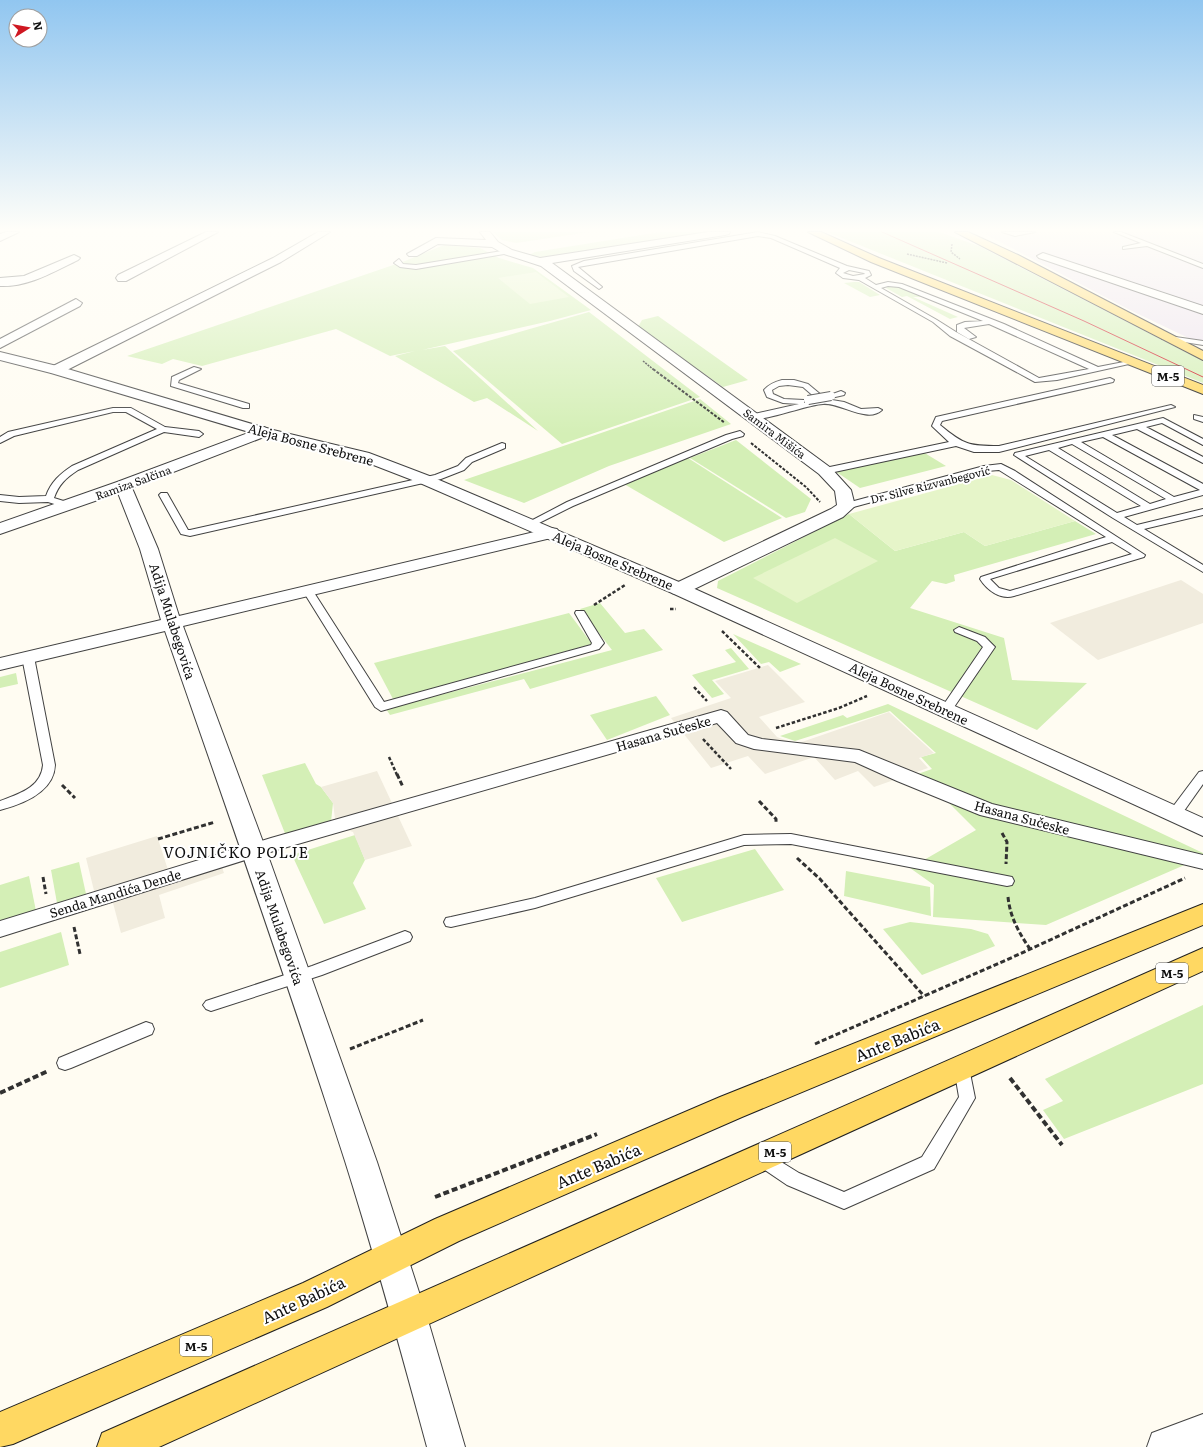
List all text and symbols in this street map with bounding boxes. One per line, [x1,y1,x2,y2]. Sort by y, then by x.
north arrow [8,8,48,48]
text: N [30,20,48,32]
road number: M-5 [1152,366,1184,386]
street label: Samira Mišića [740,404,810,462]
street label: Aleja Bosne Srebrene [246,418,376,470]
street label: Ramiza Salčina [93,461,173,503]
street label: Dr. Silve Rizvanbegović [868,461,992,507]
street label: Aleja Bosne Srebrene [550,526,677,594]
street label: Adija Mulabegovića [145,560,201,682]
street label: Aleja Bosne Srebrene [846,657,972,729]
street label: Hasana Sučeske [613,710,713,756]
street label: Hasana Sučeske [972,795,1072,839]
district label: VOJNIČKO POLJE [163,840,309,863]
street label: Senda Mandića Dende [47,864,183,922]
street label: Adija Mulabegovića [251,867,309,987]
road number: M-5 [1156,963,1188,983]
street label: Ante Babića [851,1011,943,1067]
street label: Ante Babića [552,1136,644,1194]
road number: M-5 [759,1142,791,1162]
street label: Ante Babića [257,1269,349,1329]
road number: M-5 [180,1336,212,1356]

